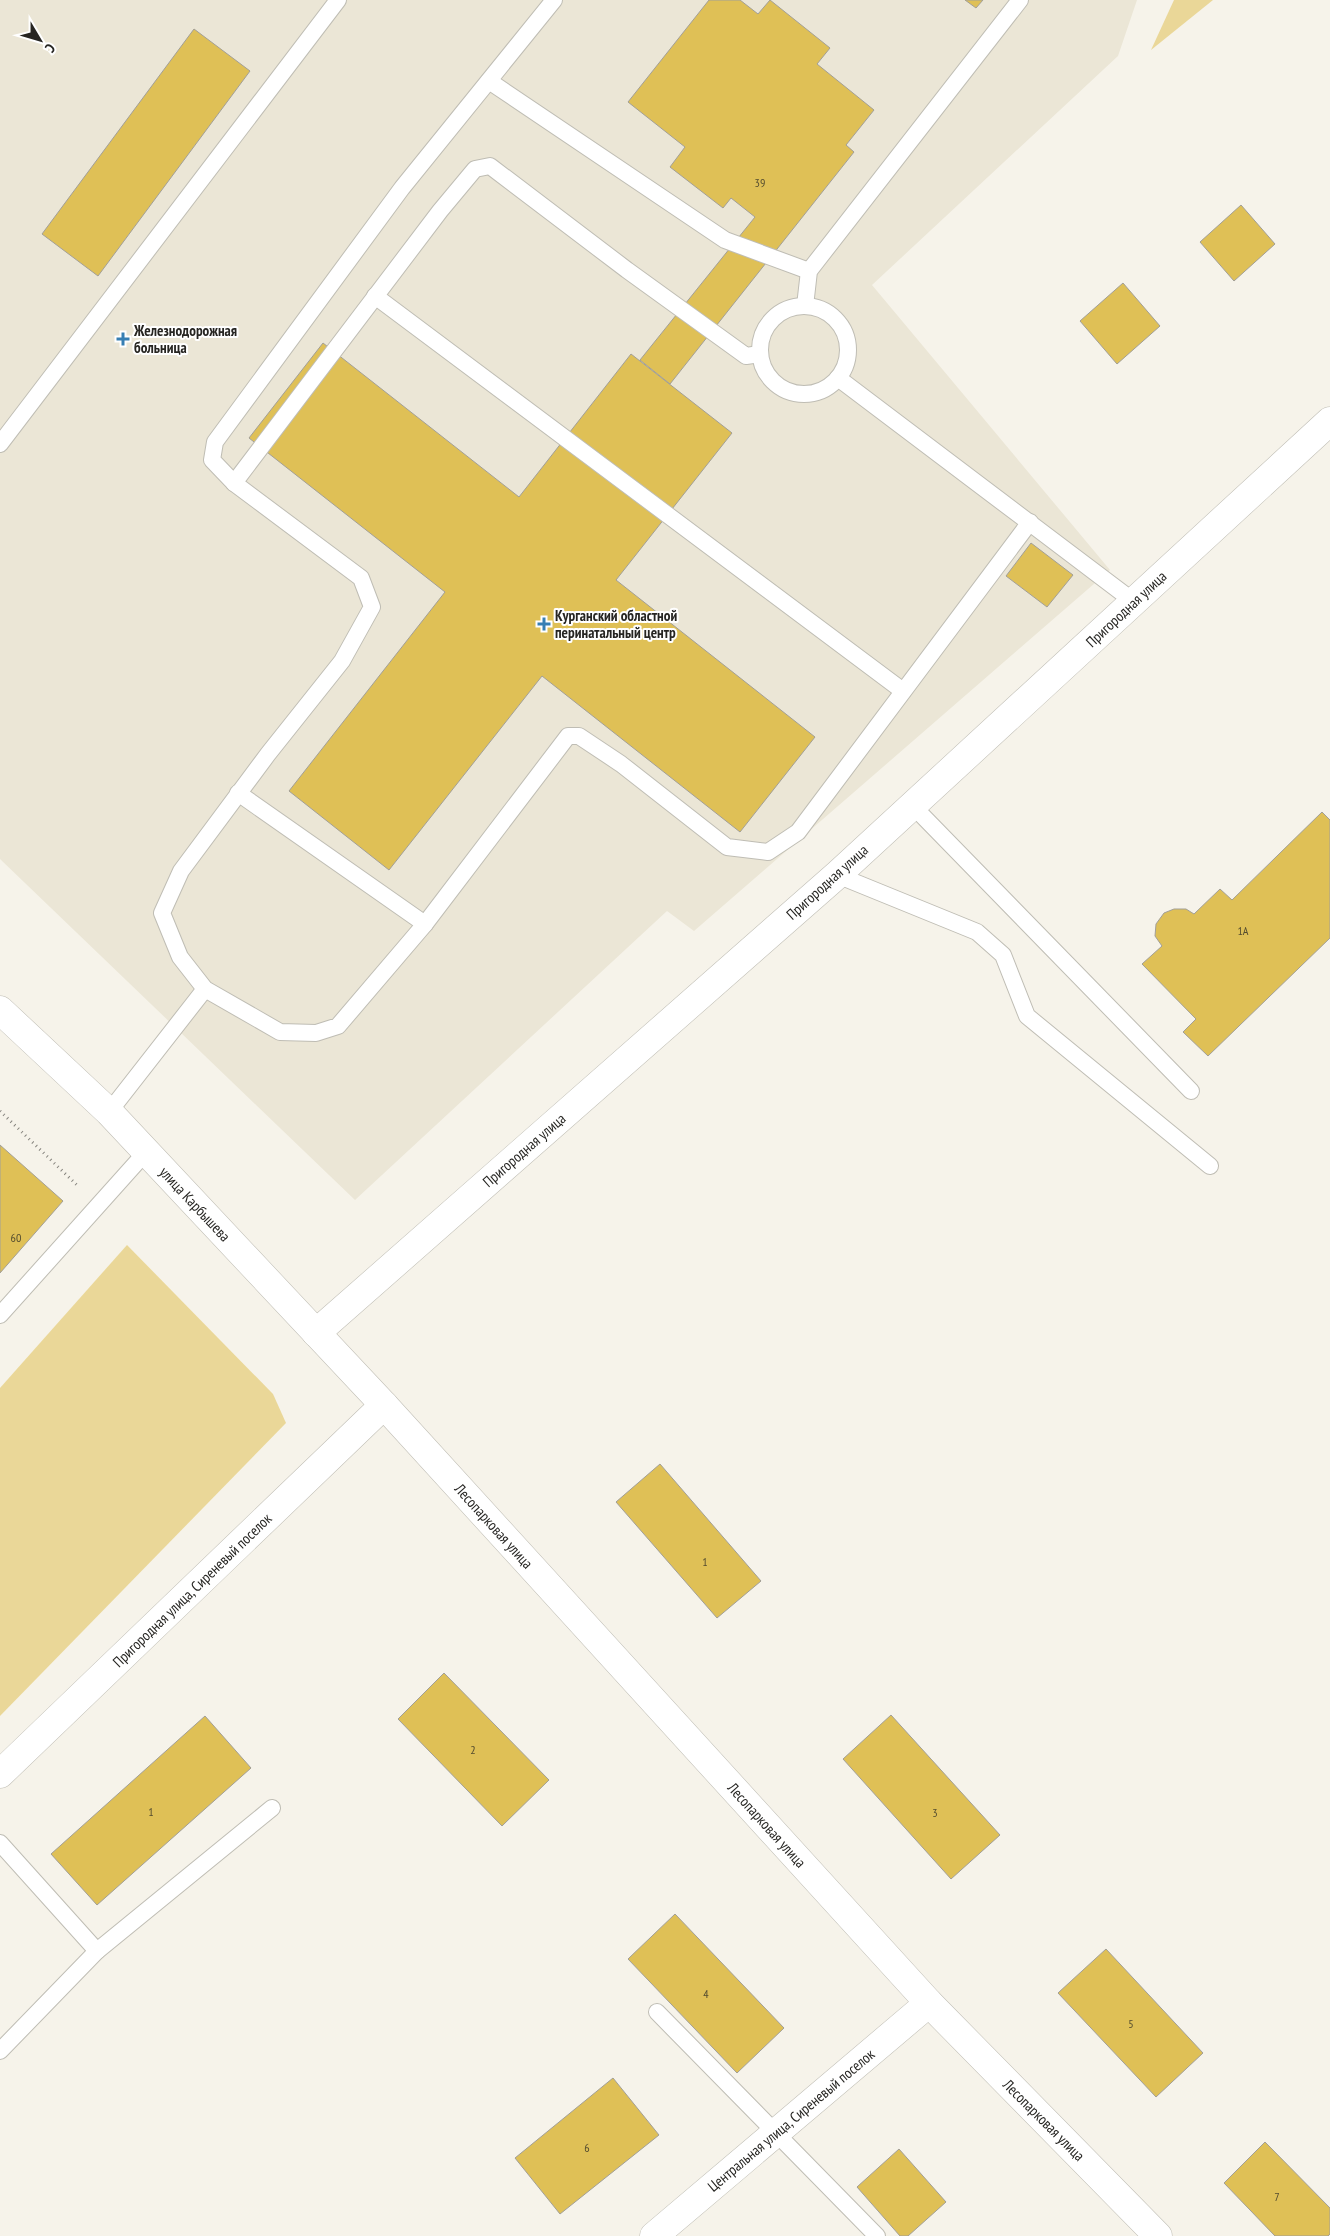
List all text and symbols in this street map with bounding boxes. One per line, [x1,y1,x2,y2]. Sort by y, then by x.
north arrow [15,15,65,65]
text: С [41,40,59,57]
house number: 39 [755,175,765,190]
place label: Железнодорожная больница [133,321,237,357]
marker: Железнодорожная больница [116,332,130,346]
street label: Пригородная улица [1082,567,1170,651]
place label: Курганский областной перинатальный центр [555,606,677,642]
marker: Курганский областной перинатальный центр [537,617,551,631]
street label: Пригородная улица [782,840,872,924]
house number: 1А [1237,923,1249,938]
street label: Пригородная улица [479,1109,569,1191]
street label: улица Карбышева [155,1163,235,1245]
house number: 60 [11,1230,21,1245]
street label: Лесопарковая улица [450,1479,537,1572]
street label: Пригородная улица, Сиреневый поселок [109,1509,276,1671]
house number: 1 [702,1554,708,1569]
house number: 2 [470,1742,476,1757]
street label: Лесопарковая улица [723,1778,810,1871]
house number: 1 [148,1804,154,1819]
house number: 3 [932,1805,938,1820]
house number: 4 [703,1986,709,2001]
house number: 5 [1128,2016,1134,2031]
street label: Центральная улица, Сиреневый поселок [704,2044,878,2195]
street label: Лесопарковая улица [998,2074,1089,2165]
house number: 6 [584,2140,590,2155]
house number: 7 [1274,2189,1280,2204]

